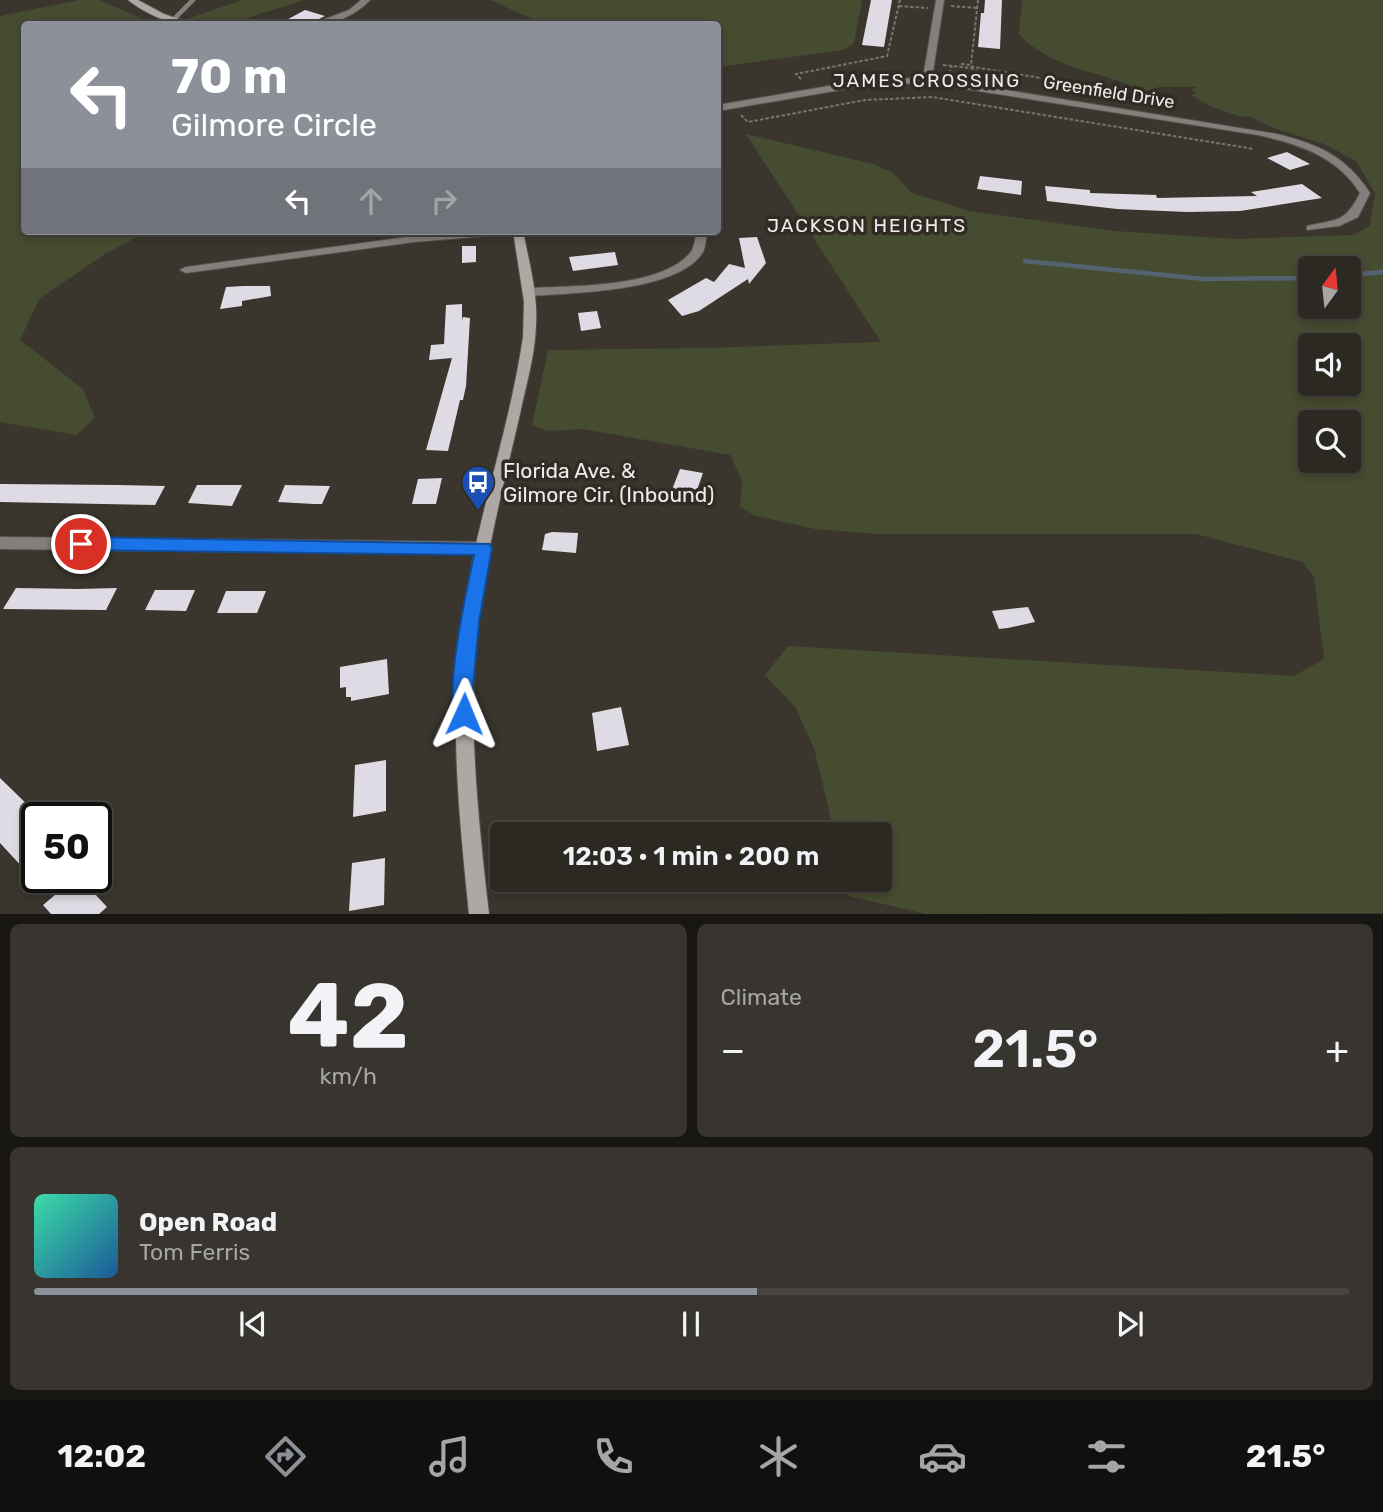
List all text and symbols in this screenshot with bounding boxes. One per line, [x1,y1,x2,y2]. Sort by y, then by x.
text: 70 m [171,47,288,105]
icon: left [56,49,147,140]
district label: JAMES CROSSING [833,69,1021,92]
street label: Greenfield Drive [1042,71,1176,113]
text: Gilmore Circle [171,106,377,144]
icon: left [279,182,317,220]
icon: ahead [352,182,390,220]
icon: right [425,182,463,220]
district label: JACKSON HEIGHTS [767,214,967,237]
north arrow [1298,256,1362,318]
map controls [1298,256,1361,473]
button: sound [1298,333,1361,396]
button: search [1298,410,1361,473]
place label: Florida Ave. & Gilmore Cir. (Inbound) [503,458,714,507]
bus stop icon: Florida Ave. & Gilmore Cir. (Inbound) [459,463,497,512]
pin [51,514,111,574]
icon: arrive [62,525,100,563]
position arrow [427,677,501,751]
speed limit sign: 50 [21,802,112,893]
text: 12:03 · 1 min · 200 m [563,841,819,872]
text: 42 [288,962,409,1070]
text: Climate [721,983,802,1011]
text: 21.5° [972,1018,1098,1080]
text: − [721,1027,745,1073]
text: + [1325,1027,1349,1073]
text: km/h [320,1062,377,1090]
text: Open Road [139,1207,277,1238]
text: Tom Ferris [139,1238,250,1266]
icon: previous [234,1305,272,1343]
icon: pause [672,1305,710,1343]
icon: next [1111,1305,1149,1343]
icon: directions [261,1432,310,1481]
icon: music [425,1432,474,1481]
icon: phone [589,1432,638,1481]
icon: climate [754,1432,803,1481]
icon: car [918,1432,967,1481]
icon: filters [1082,1432,1131,1481]
text: 12:02 [58,1437,146,1475]
text: 21.5° [1246,1437,1325,1475]

